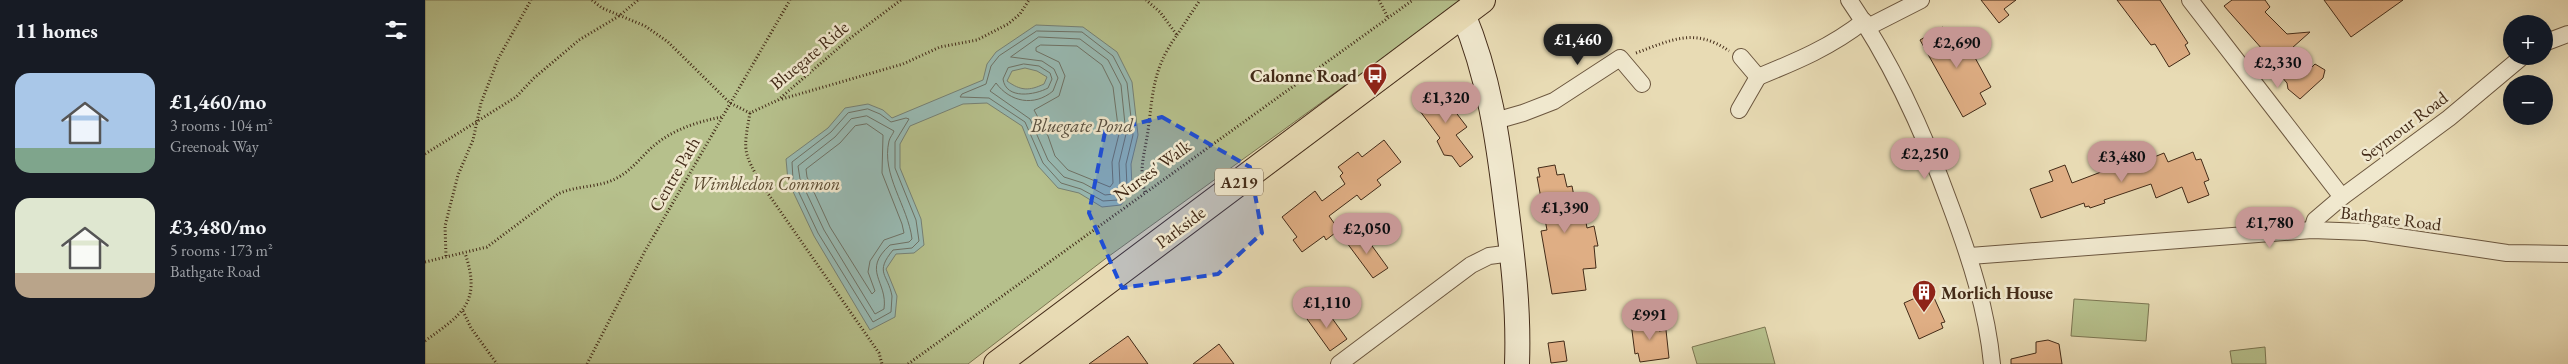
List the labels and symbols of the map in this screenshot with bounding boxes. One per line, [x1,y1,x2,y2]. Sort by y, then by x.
street label: Bluegate Ride [765,15,853,95]
pin: £1,460 [1537,23,1619,66]
pin: £2,690 [1916,27,1998,69]
pin: £2,330 [2237,46,2319,89]
bus stop icon: Calonne Road [1362,62,1388,96]
place label: Calonne Road [1250,64,1357,87]
pin: £1,320 [1405,82,1487,124]
street label: Seymour Road [2356,85,2453,166]
water label: Bluegate Pond [1030,113,1133,138]
street label: Centre Path [643,132,705,216]
street label: Nurses' Walk [1109,134,1196,206]
pin: £2,250 [1884,138,1966,180]
pin: £3,480 [2081,140,2163,183]
road number: A219 [1215,168,1263,196]
park label: Wimbledon Common [692,172,840,195]
pin: £1,390 [1524,192,1606,234]
street label: Bathgate Road [2339,200,2444,236]
street label: Parkside [1150,201,1210,253]
pin: £1,780 [2229,206,2311,249]
pin: £2,050 [1326,212,1408,255]
building icon: Morlich House [1911,279,1937,313]
place label: Morlich House [1941,281,2054,304]
pin: £1,110 [1286,286,1368,329]
pin: £991 [1620,298,1680,341]

